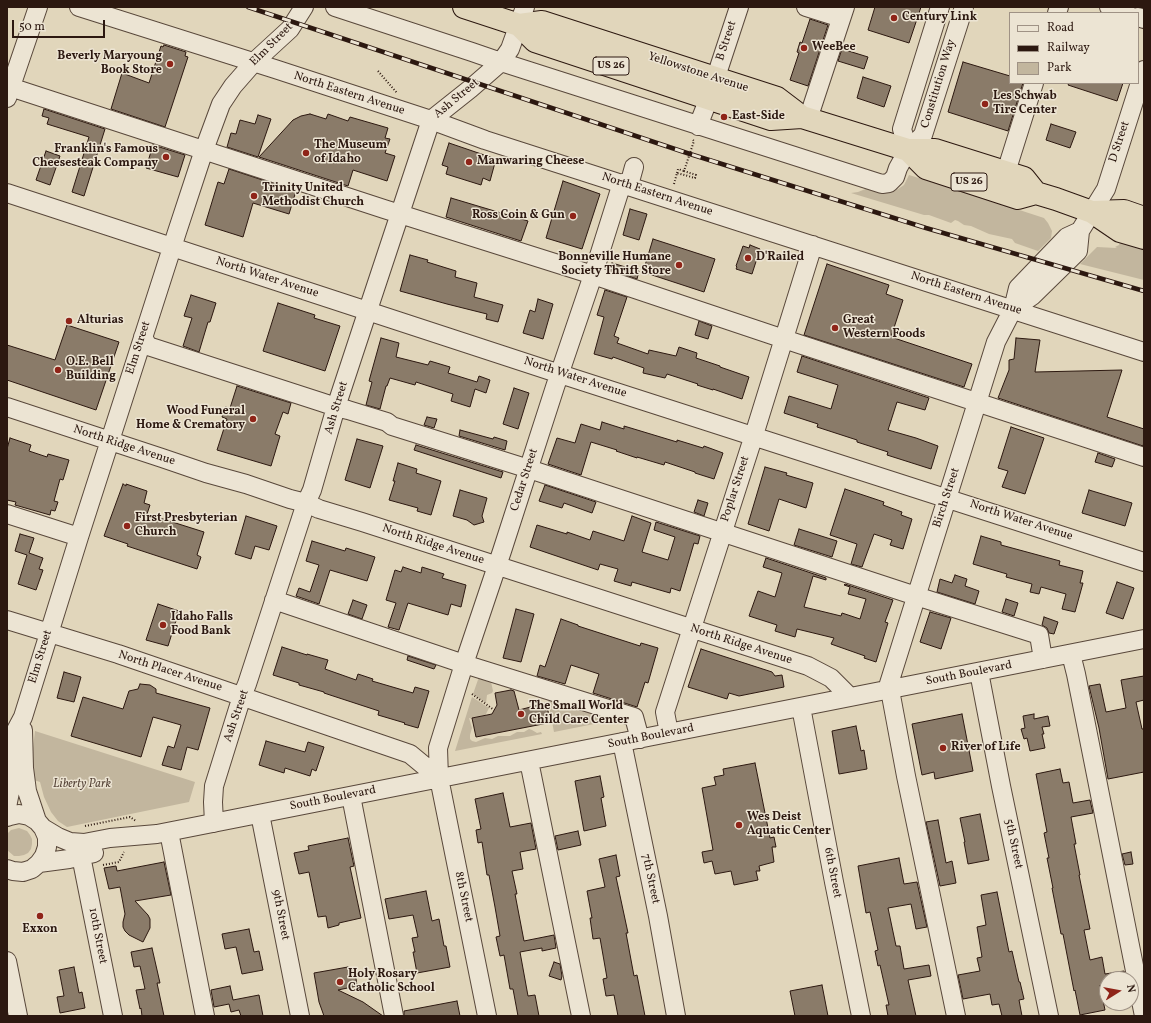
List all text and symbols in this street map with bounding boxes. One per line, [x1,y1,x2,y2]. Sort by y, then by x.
place label: Century Link [902,11,977,25]
scale bar [14,12,107,38]
legend [1009,12,1139,84]
marker: Century Link [889,13,899,23]
text: 50 m [19,19,45,35]
street label: B Street [714,19,740,63]
street label: Elm Street [247,20,297,70]
text: Road [1047,20,1074,36]
street label: Constitution Way [919,38,959,130]
text: Railway [1047,40,1090,56]
place label: WeeBee [812,41,856,55]
marker: WeeBee [799,43,809,53]
place label: Beverly Maryoung Book Store [57,50,162,78]
street label: Yellowstone Avenue [646,50,750,96]
road number: US 26 [593,57,629,75]
marker: Beverly Maryoung Book Store [165,59,175,69]
text: Park [1047,60,1072,76]
street label: North Eastern Avenue [292,69,406,119]
street label: Ash Street [431,76,483,122]
place label: Les Schwab Tire Center [993,90,1057,118]
marker: Les Schwab Tire Center [980,99,990,109]
place label: East-Side [732,110,785,124]
marker: East-Side [719,112,729,122]
street label: D Street [1107,120,1133,164]
place label: The Museum of Idaho [314,139,387,167]
place label: Franklin's Famous Cheesesteak Company [32,143,158,171]
marker: The Museum of Idaho [301,148,311,158]
marker: Franklin's Famous Cheesesteak Company [161,152,171,162]
place label: Manwaring Cheese [477,155,584,169]
marker: Manwaring Cheese [464,157,474,167]
street label: North Eastern Avenue [600,170,714,220]
road number: US 26 [951,173,987,191]
place label: Trinity United Methodist Church [262,182,364,210]
marker: Trinity United Methodist Church [249,191,259,201]
place label: Ross Coin & Gun [472,209,565,223]
marker: Ross Coin & Gun [568,211,578,221]
place label: Bonneville Humane Society Thrift Store [558,251,671,279]
place label: D'Railed [756,251,804,265]
marker: D'Railed [743,253,753,263]
street label: North Water Avenue [214,255,320,301]
marker: Bonneville Humane Society Thrift Store [674,260,684,270]
street label: North Eastern Avenue [909,269,1023,319]
place label: Alturias [77,314,123,328]
place label: Great Western Foods [843,314,925,342]
marker: Alturias [64,316,74,326]
street label: Elm Street [124,319,154,377]
marker: Great Western Foods [830,323,840,333]
street label: North Water Avenue [522,355,628,401]
place label: O.E. Bell Building [66,356,116,384]
marker: O.E. Bell Building [53,365,63,375]
street label: Ash Street [322,380,352,436]
place label: Wood Funeral Home & Crematory [136,405,245,433]
marker: Wood Funeral Home & Crematory [248,414,258,424]
street label: North Ridge Avenue [71,423,177,469]
street label: Cedar Street [508,447,542,513]
street label: Poplar Street [719,454,753,524]
street label: Birch Street [931,466,963,530]
street label: North Water Avenue [968,498,1074,544]
place label: First Presbyterian Church [135,512,238,540]
marker: First Presbyterian Church [122,521,132,531]
street label: North Ridge Avenue [380,522,486,568]
place label: Idaho Falls Food Bank [171,611,233,639]
marker: Idaho Falls Food Bank [158,620,168,630]
street label: North Ridge Avenue [688,622,794,668]
street label: Elm Street [26,628,56,686]
street label: North Placer Avenue [116,648,224,696]
street label: South Boulevard [925,659,1013,689]
street label: Ash Street [221,688,253,744]
place label: The Small World Child Care Center [529,700,629,728]
marker: The Small World Child Care Center [516,709,526,719]
street label: South Boulevard [607,722,695,752]
place label: River of Life [951,741,1021,755]
marker: River of Life [938,743,948,753]
park label: Liberty Park [53,778,111,792]
street label: South Boulevard [289,784,377,814]
place label: Wes Deist Aquatic Center [747,811,831,839]
street label: 5th Street [1001,818,1025,870]
marker: Wes Deist Aquatic Center [734,820,744,830]
street label: 6th Street [820,846,844,900]
street label: 7th Street [638,853,662,905]
street label: 8th Street [451,870,475,924]
street label: 9th Street [268,888,292,942]
street label: 10th Street [84,907,110,965]
marker: Exxon [35,911,45,921]
place label: Exxon [22,923,58,937]
place label: Holy Rosary Catholic School [348,968,435,996]
north arrow [1099,971,1139,1011]
marker: Holy Rosary Catholic School [335,977,345,987]
text: N [1122,983,1138,994]

